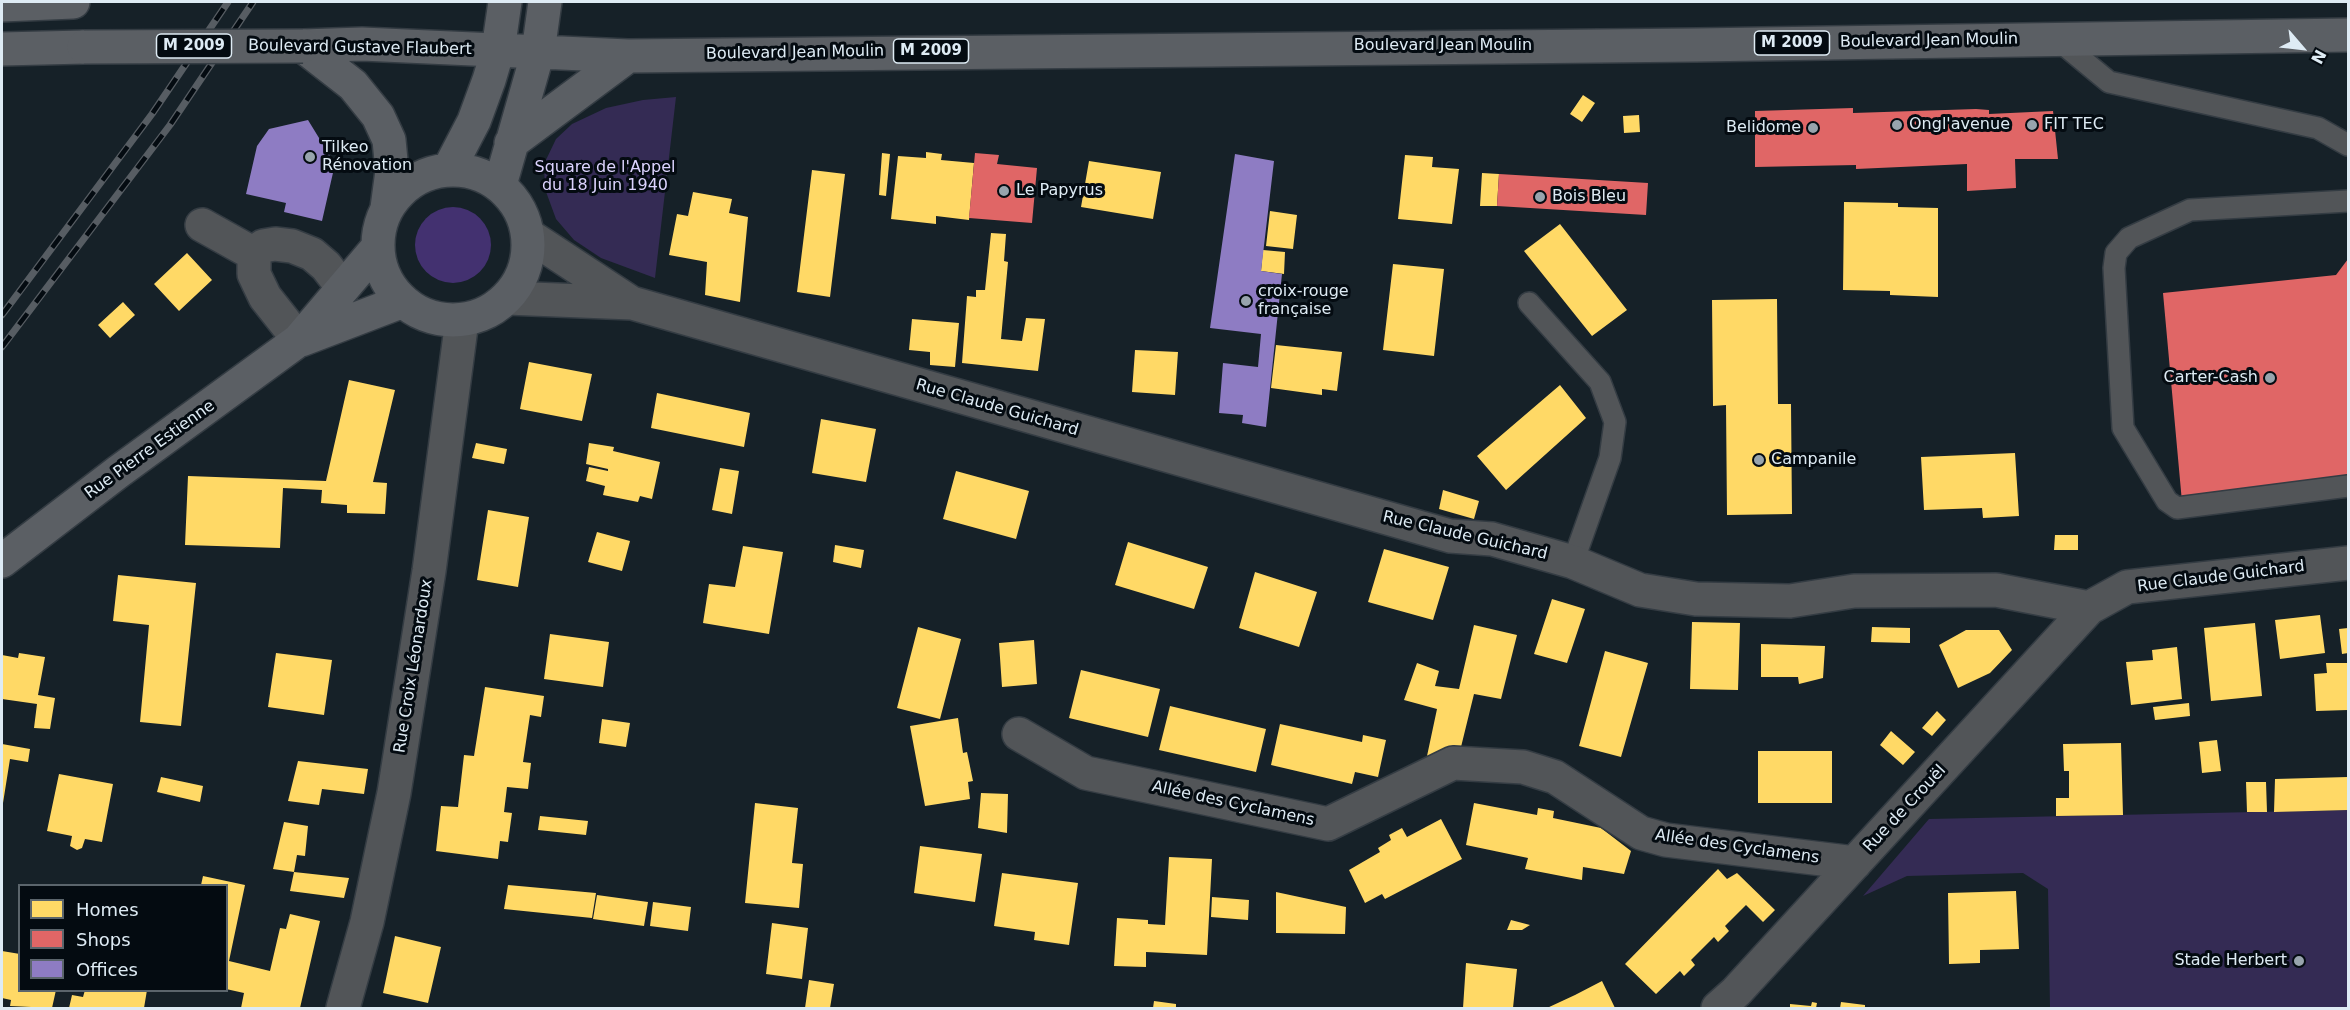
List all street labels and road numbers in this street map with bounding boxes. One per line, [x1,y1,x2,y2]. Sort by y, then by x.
street label: Boulevard Jean Moulin [1840,30,2018,52]
road number: M 2009 [1754,31,1830,55]
road number: M 2009 [156,34,232,58]
street label: Boulevard Gustave Flaubert [248,36,472,60]
street label: Boulevard Jean Moulin [1354,36,1532,56]
road number: M 2009 [894,39,968,63]
street label: Boulevard Jean Moulin [706,42,884,64]
street label: Rue Claude Guichard [913,376,1081,440]
street label: Rue Pierre Estienne [81,396,219,504]
street label: Rue Claude Guichard [1381,508,1549,564]
street label: Rue Claude Guichard [2136,557,2306,597]
street label: Rue Croix Léonardoux [391,578,437,754]
street label: Rue de Crouël [1860,761,1950,857]
street label: Allée des Cyclamens [1150,777,1316,831]
street label: Allée des Cyclamens [1654,826,1820,868]

